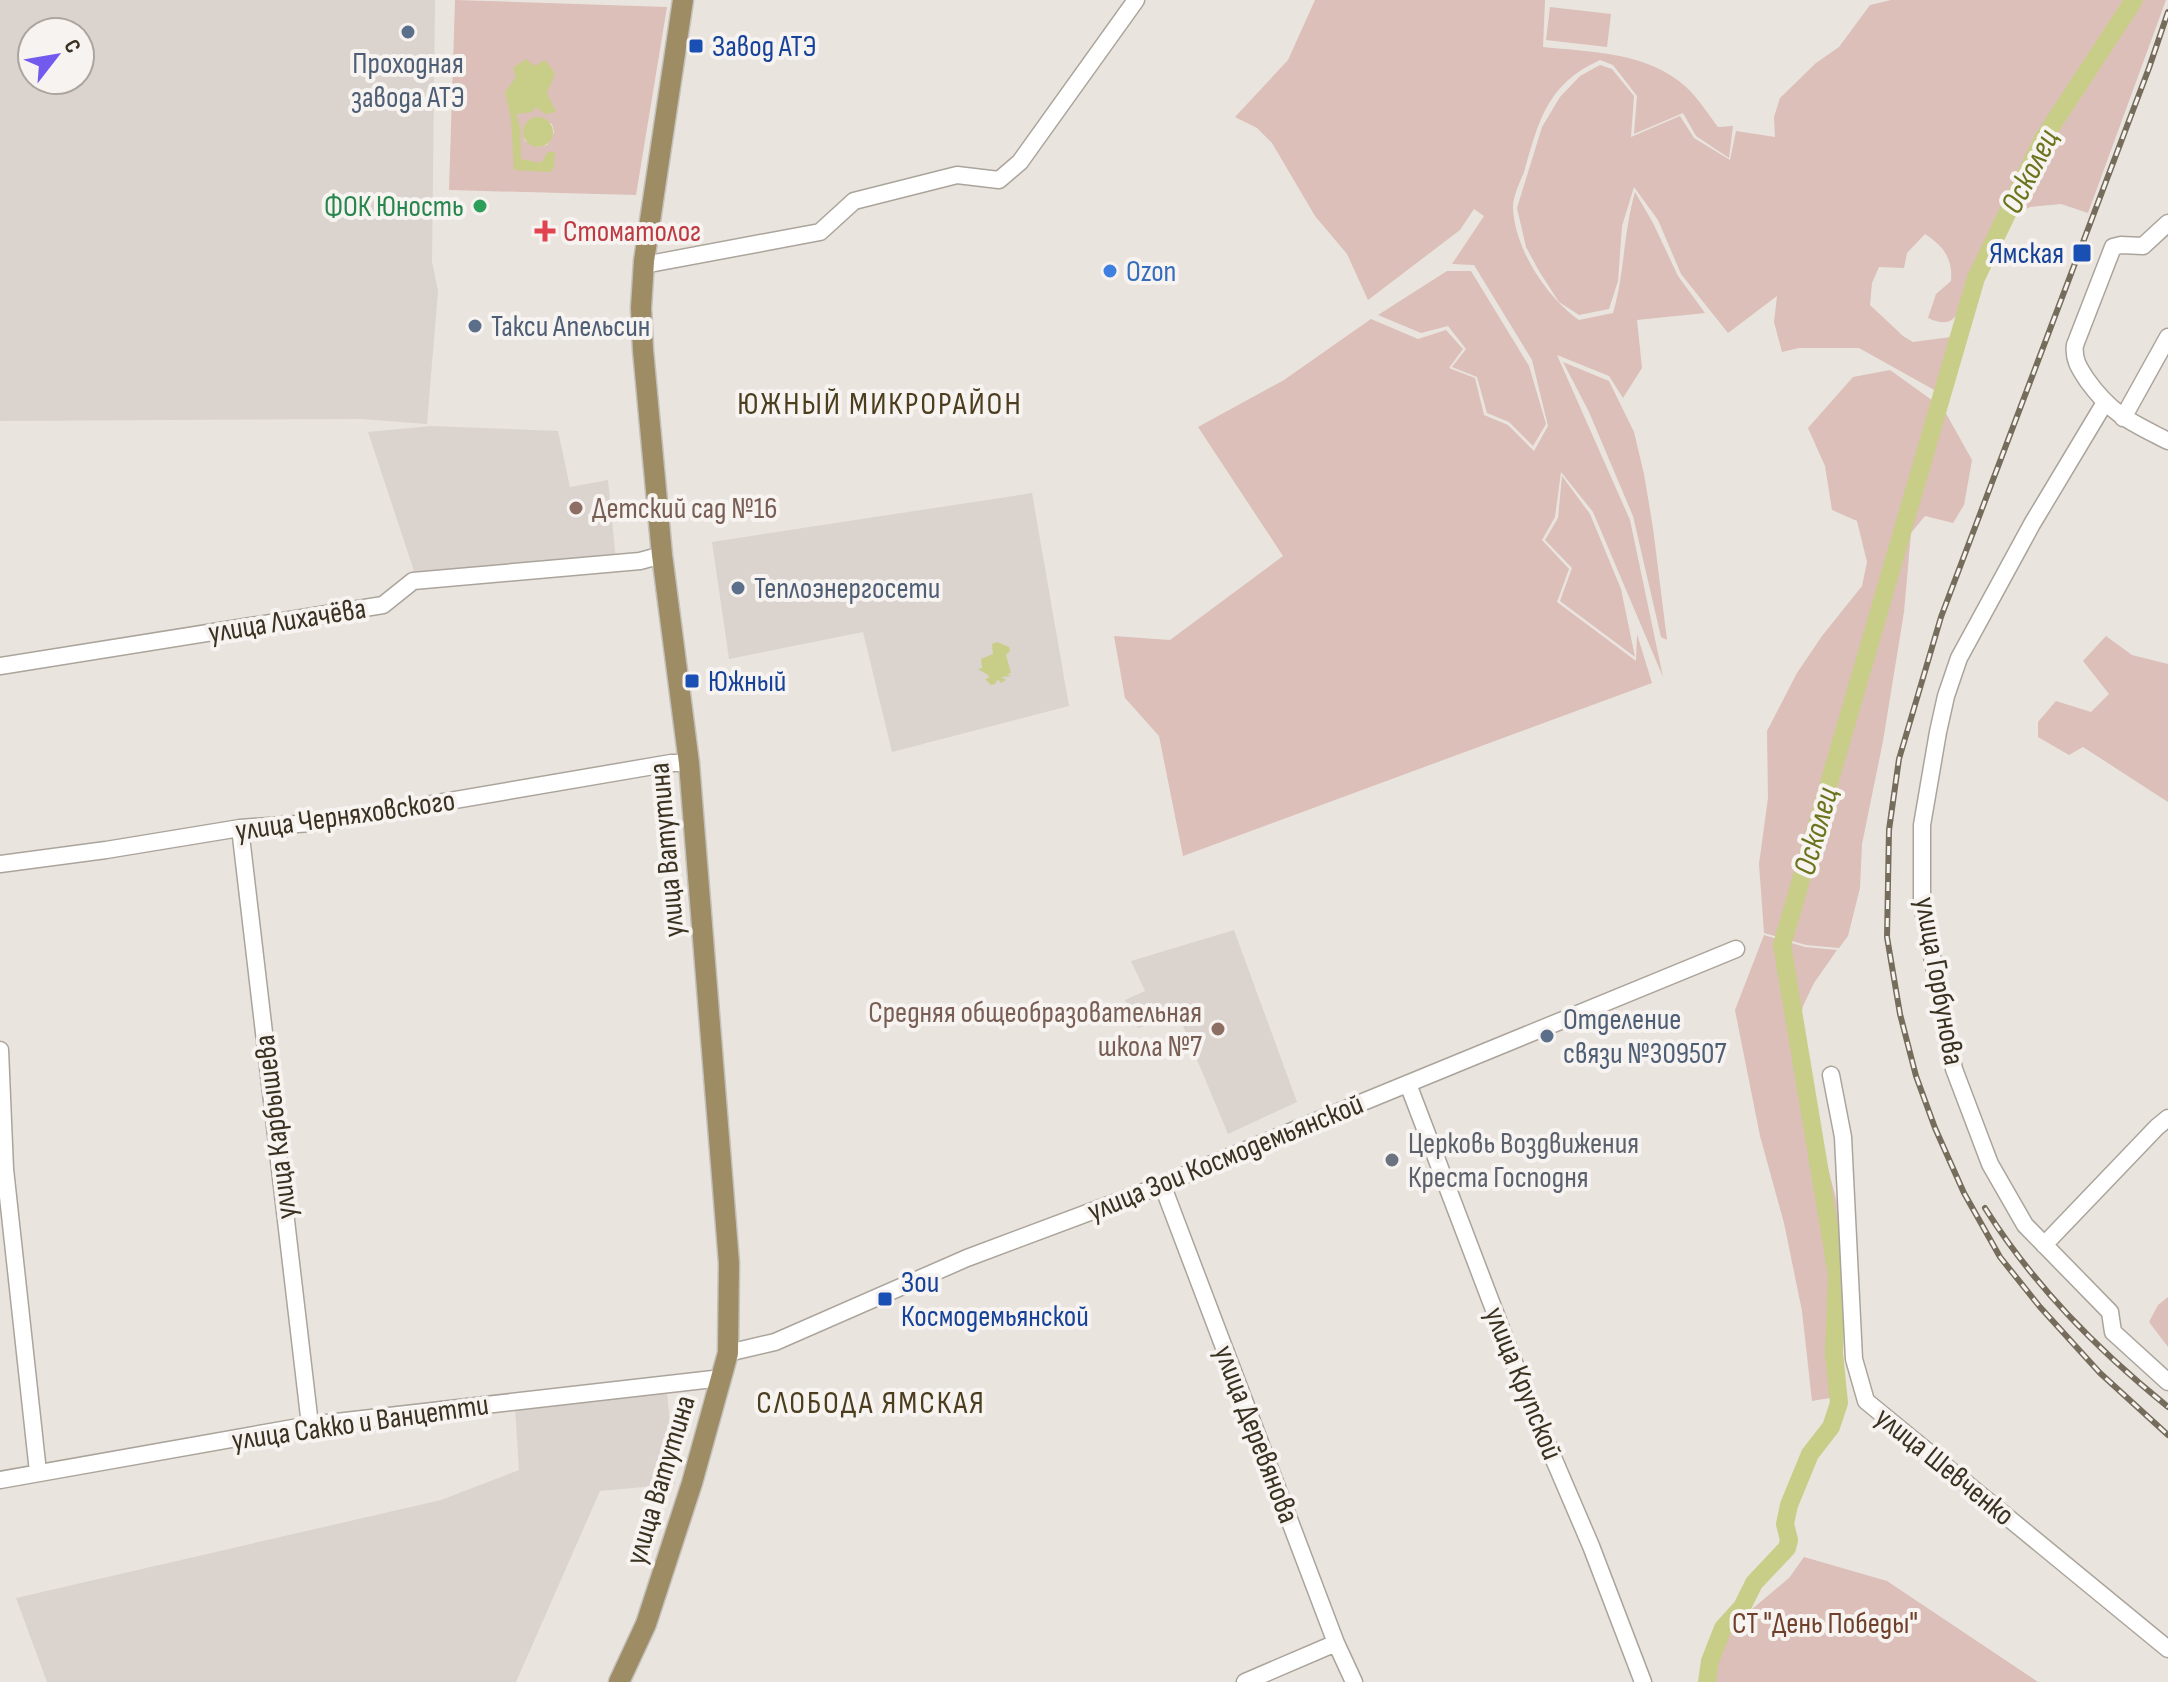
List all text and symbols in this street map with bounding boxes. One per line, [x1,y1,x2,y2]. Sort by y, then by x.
north arrow [16,16,96,96]
marker: Проходная завода АТЭ [399,23,417,41]
place label: Завод АТЭ [712,29,816,65]
text: С [57,35,86,58]
marker: Завод АТЭ [687,37,705,55]
place label: Проходная завода АТЭ [351,46,465,116]
water label: Осколец [1993,123,2068,220]
place label: ФОК Юность [324,189,464,225]
marker: ФОК Юность [471,197,489,215]
place label: Стоматолог [563,214,701,250]
marker: Стоматолог [534,220,556,242]
place label: Ямская [1989,236,2064,272]
marker: Ямская [2071,242,2093,264]
place label: Ozon [1126,254,1176,290]
marker: Ozon [1101,262,1119,280]
place label: Такси Апельсин [491,309,650,345]
marker: Такси Апельсин [466,317,484,335]
district label: ЮЖНЫЙ МИКРОРАЙОН [737,385,1023,424]
place label: Детский сад №16 [592,491,777,527]
marker: Детский сад №16 [567,499,585,517]
place label: Теплоэнергосети [754,571,940,607]
marker: Теплоэнергосети [729,579,747,597]
street label: улица Лихачёва [206,591,369,651]
place label: Южный [708,664,786,700]
marker: Южный [683,672,701,690]
street label: улица Ватутина [641,761,693,939]
street label: улица Черняховского [233,783,457,849]
water label: Осколец [1785,783,1847,880]
street label: улица Горбунова [1907,894,1971,1068]
place label: Средняя общеобразовательная школа №7 [868,995,1202,1065]
place label: Отделение связи №309507 [1563,1002,1726,1072]
marker: Средняя общеобразовательная школа №7 [1209,1020,1227,1038]
marker: Отделение связи №309507 [1538,1027,1556,1045]
street label: улица Карбышева [247,1033,305,1221]
street label: улица Зои Космодемьянской [1082,1086,1368,1230]
place label: Церковь Воздвижения Креста Господня [1408,1126,1639,1196]
marker: Церковь Воздвижения Креста Господня [1383,1151,1401,1169]
place label: Зои Космодемьянской [901,1265,1089,1335]
marker: Зои Космодемьянской [876,1290,894,1308]
street label: улица Крупской [1476,1302,1570,1465]
street label: улица Деревянова [1206,1340,1306,1528]
district label: СЛОБОДА ЯМСКАЯ [756,1384,986,1423]
street label: улица Сакко и Ванцетти [229,1387,491,1459]
street label: улица Ватутина [618,1391,704,1569]
street label: улица Шевченко [1868,1400,2021,1534]
park label: СТ "День Победы" [1732,1606,1918,1642]

